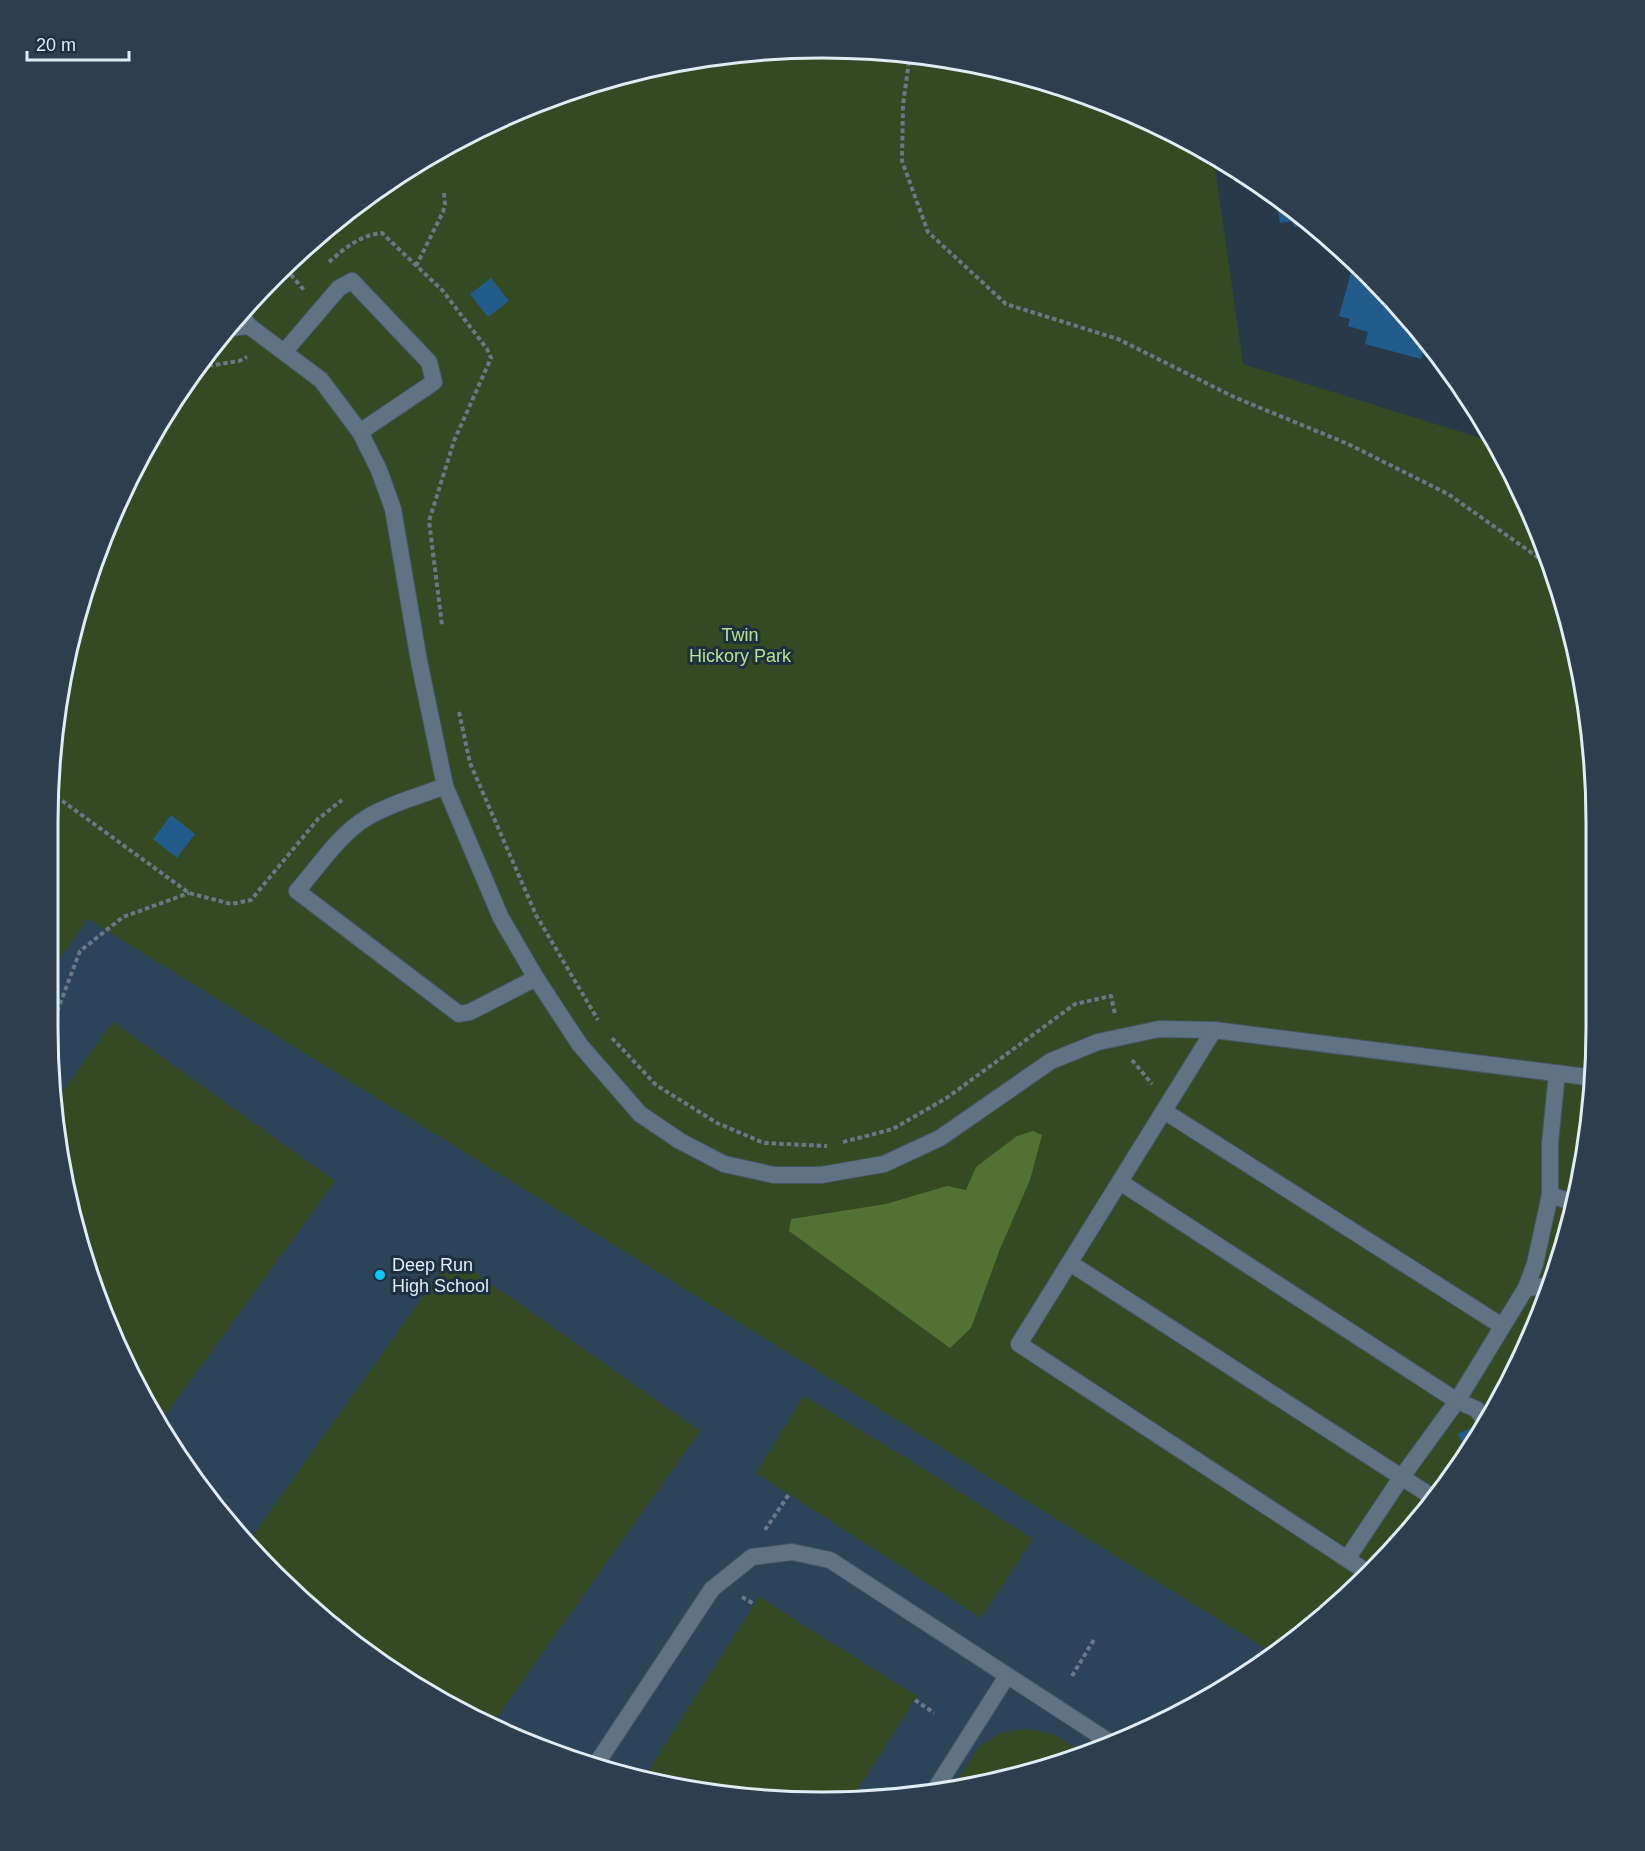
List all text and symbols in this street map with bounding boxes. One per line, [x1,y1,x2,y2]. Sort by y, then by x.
scale bar [27,24,129,62]
text: 20 m [36,35,76,55]
park label: Twin Hickory Park [689,625,792,666]
place label: Deep Run High School [392,1255,489,1296]
marker: Deep Run High School [373,1268,387,1282]

